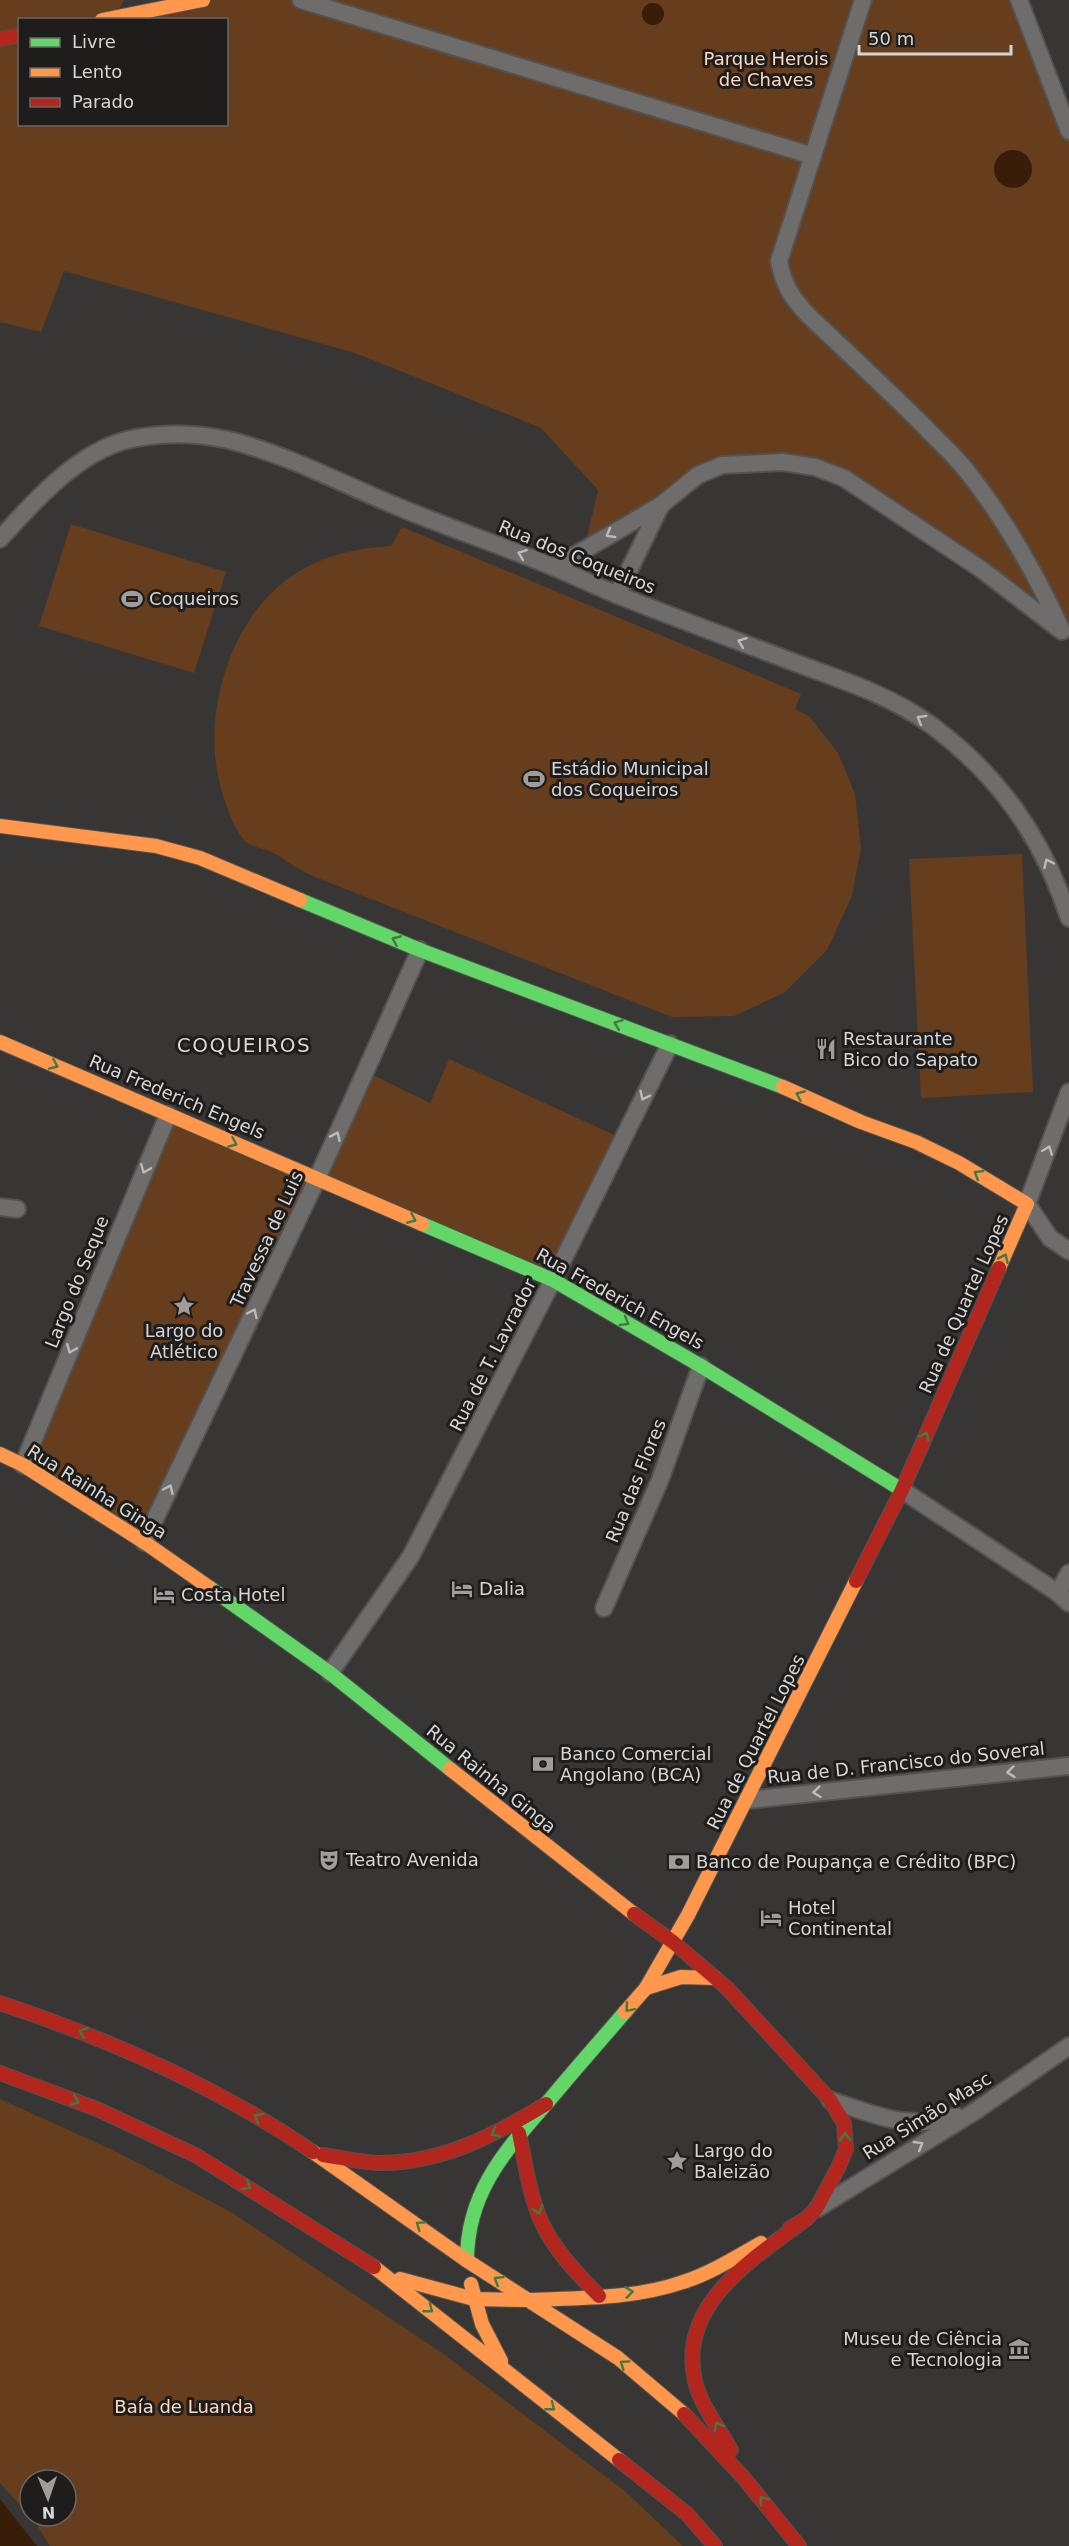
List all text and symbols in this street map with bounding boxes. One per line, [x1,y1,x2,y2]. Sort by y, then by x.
legend [18,18,228,126]
scale bar [859,18,1010,56]
text: 50 m [868,28,914,49]
text: Livre [72,31,116,52]
park label: Parque Herois de Chaves [704,48,828,90]
text: Lento [72,61,122,82]
text: Parado [72,91,134,112]
street label: Rua dos Coqueiros [496,515,659,598]
one-way arrow [606,527,616,539]
one-way arrow [517,549,528,562]
sports icon: Coqueiros [120,587,144,611]
place label: Coqueiros [149,588,239,609]
one-way arrow [737,637,748,650]
one-way arrow [917,714,927,726]
place label: Estádio Municipal dos Coqueiros [551,758,709,800]
sports icon: Estádio Municipal dos Coqueiros [522,767,546,791]
one-way arrow [1043,859,1055,870]
one-way arrow [392,935,403,947]
one-way arrow [613,1019,624,1032]
place label: Restaurante Bico do Sapato [843,1028,978,1070]
district label: COQUEIROS [177,1033,311,1057]
restaurant icon: Restaurante Bico do Sapato [814,1037,838,1061]
street label: Rua Frederich Engels [86,1050,268,1143]
one-way arrow [47,1058,58,1070]
one-way arrow [640,1090,651,1101]
one-way arrow [795,1090,806,1102]
one-way arrow [328,1132,340,1143]
one-way arrow [226,1135,237,1147]
one-way arrow [1041,1145,1054,1155]
one-way arrow [140,1162,152,1173]
street label: Travessa de Luis [225,1167,307,1311]
one-way arrow [974,1169,984,1181]
street label: Rua de Quartel Lopes [915,1211,1012,1396]
one-way arrow [406,1212,417,1224]
street label: Largo do Seque [40,1213,113,1351]
street label: Rua Frederich Engels [533,1244,708,1353]
one-way arrow [997,1253,1009,1264]
street label: Rua de T. Lavrador [445,1274,540,1435]
place icon: Largo do Atlético [172,1294,196,1318]
one-way arrow [245,1308,257,1319]
one-way arrow [619,1315,629,1326]
place label: Largo do Atlético [145,1320,223,1362]
one-way arrow [66,1343,78,1354]
street label: Rua das Flores [601,1416,670,1546]
one-way arrow [918,1432,930,1443]
street label: Rua Rainha Ginga [24,1440,171,1543]
one-way arrow [162,1484,174,1495]
hotel icon: Dalia [450,1577,474,1601]
place label: Dalia [479,1578,525,1599]
hotel icon: Costa Hotel [152,1583,176,1607]
place label: Costa Hotel [181,1584,285,1605]
street label: Rua de Quartel Lopes [702,1651,809,1833]
street label: Rua Rainha Ginga [422,1720,560,1837]
street label: Rua de D. Francisco do Soveral [766,1737,1046,1788]
place label: Banco Comercial Angolano (BCA) [560,1743,712,1785]
bank icon: Banco Comercial Angolano (BCA) [531,1752,555,1776]
one-way arrow [1006,1765,1015,1778]
one-way arrow [812,1785,821,1798]
theatre icon: Teatro Avenida [317,1848,341,1872]
place label: Teatro Avenida [345,1849,479,1870]
bank icon: Banco de Poupança e Crédito (BPC) [667,1850,691,1874]
place label: Banco de Poupança e Crédito (BPC) [696,1851,1016,1872]
place label: Hotel Continental [788,1897,892,1939]
hotel icon: Hotel Continental [759,1906,783,1930]
one-way arrow [625,2001,636,2012]
one-way arrow [78,2027,89,2039]
street label: Rua Simão Masc [859,2068,995,2164]
one-way arrow [69,2093,79,2106]
one-way arrow [254,2112,264,2124]
one-way arrow [491,2126,501,2137]
one-way arrow [839,2133,852,2142]
place label: Largo do Baleizão [694,2140,773,2182]
one-way arrow [913,2140,923,2152]
place icon: Largo do Baleizão [665,2149,689,2173]
one-way arrow [241,2179,251,2191]
one-way arrow [530,2204,543,2215]
one-way arrow [416,2221,427,2232]
one-way arrow [494,2276,505,2287]
one-way arrow [624,2287,634,2299]
one-way arrow [422,2302,433,2313]
place label: Museu de Ciência e Tecnologia [843,2328,1002,2370]
museum icon: Museu de Ciência e Tecnologia [1007,2337,1031,2361]
one-way arrow [620,2360,631,2371]
park label: Baía de Luanda [114,2396,254,2417]
one-way arrow [544,2400,555,2411]
one-way arrow [713,2421,725,2432]
north arrow [18,2468,78,2528]
one-way arrow [760,2496,771,2507]
text: N [41,2503,56,2522]

